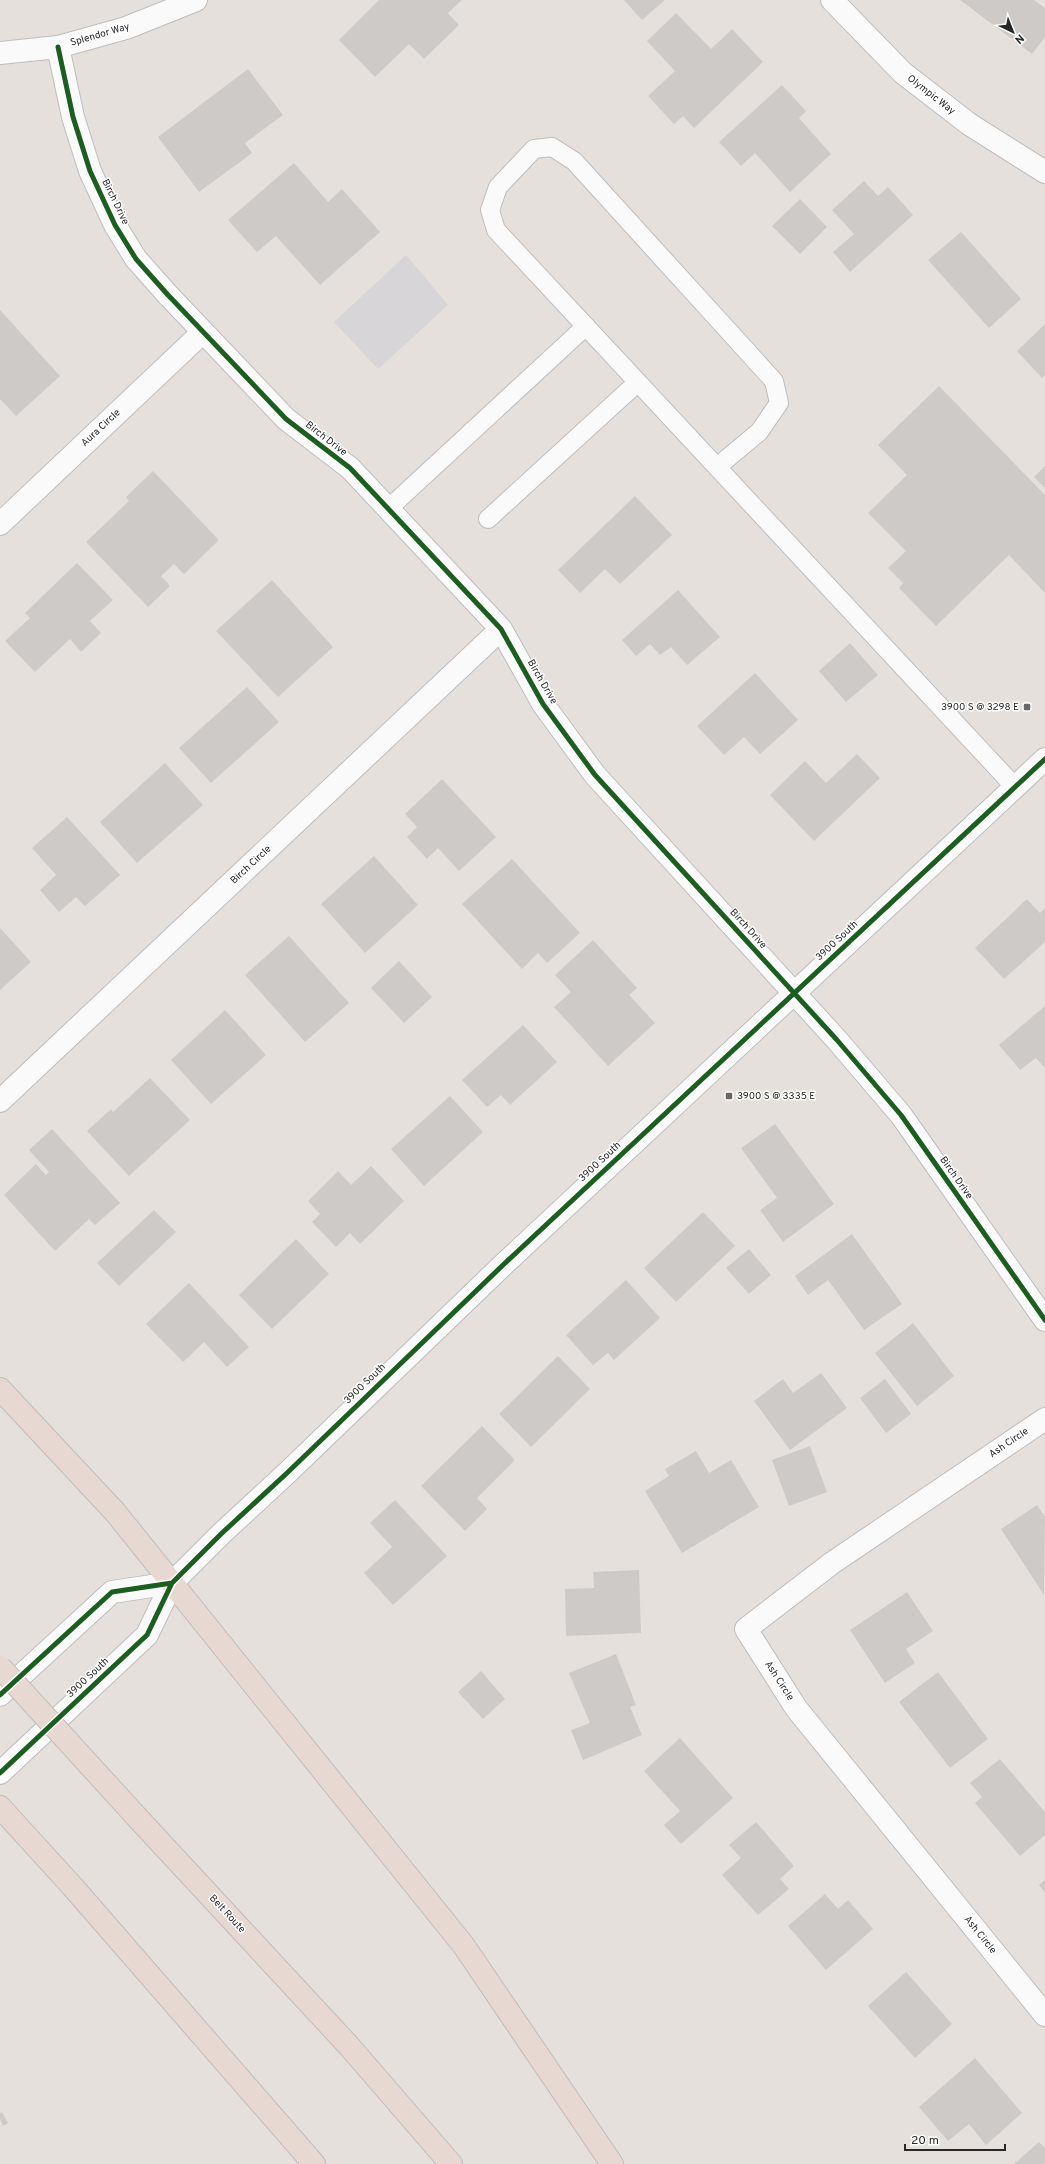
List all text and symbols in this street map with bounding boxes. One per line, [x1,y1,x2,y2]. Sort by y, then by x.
north arrow [993,12,1033,52]
street label: Splendor Way [69,20,131,50]
text: N [1011,31,1027,46]
street label: Olympic Way [904,72,958,118]
street label: Birch Drive [98,177,132,227]
street label: Aura Circle [79,406,123,450]
street label: Birch Drive [303,419,349,459]
street label: Birch Drive [524,657,560,707]
place label: 3900 S @ 3298 E [941,701,1019,714]
marker: 3900 S @ 3298 E [1022,702,1032,712]
street label: Birch Circle [228,843,274,887]
street label: Birch Drive [727,906,769,952]
street label: 3900 South [813,918,861,964]
place label: 3900 S @ 3335 E [737,1090,815,1103]
marker: 3900 S @ 3335 E [724,1091,734,1101]
street label: 3900 South [576,1139,624,1185]
street label: Birch Drive [937,1154,975,1202]
street label: 3900 South [341,1361,389,1407]
street label: Ash Circle [987,1425,1031,1461]
street label: 3900 South [64,1655,112,1701]
street label: Ash Circle [761,1659,797,1703]
street label: Belt Route [206,1892,248,1936]
street label: Ash Circle [961,1913,999,1957]
scale bar [905,2126,1005,2152]
text: 20 m [911,2133,939,2149]

